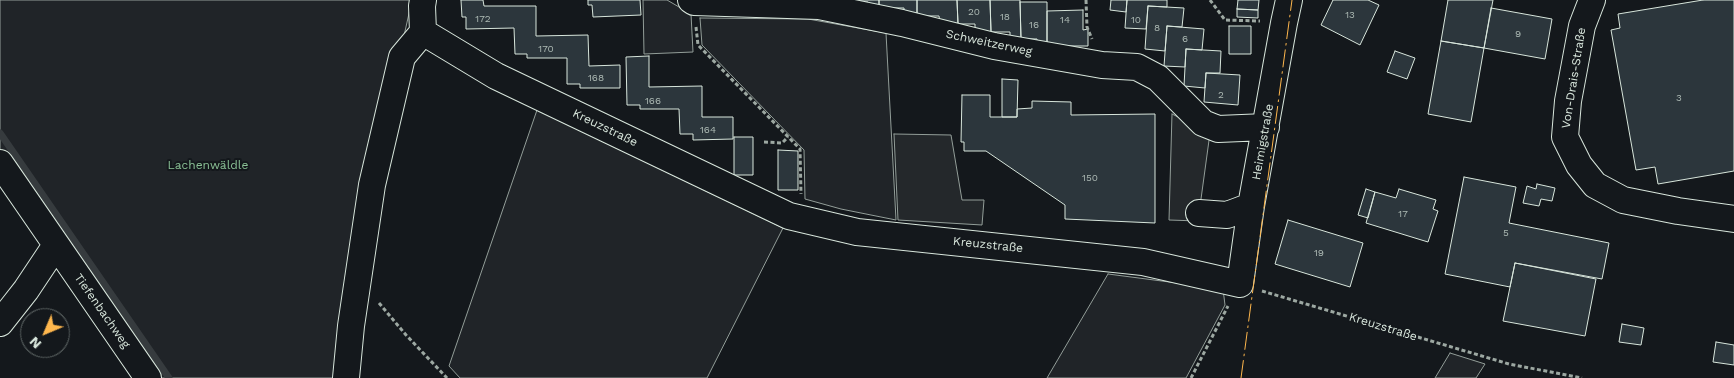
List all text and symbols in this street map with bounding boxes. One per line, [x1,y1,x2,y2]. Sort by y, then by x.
house number: 20 [968,6,980,18]
house number: 13 [1345,9,1355,21]
house number: 18 [1000,11,1010,23]
house number: 172 [475,13,491,25]
house number: 14 [1060,14,1070,26]
house number: 10 [1131,14,1141,26]
house number: 16 [1029,19,1039,31]
house number: 8 [1154,22,1160,34]
street label: Schweitzerweg [944,27,1034,59]
street label: Von-Drais-Straße [1559,27,1589,129]
house number: 9 [1515,28,1521,40]
house number: 6 [1182,33,1188,45]
house number: 170 [538,43,554,55]
house number: 168 [588,72,604,84]
house number: 2 [1218,89,1224,101]
house number: 3 [1676,92,1682,104]
house number: 166 [645,95,661,107]
street label: Heimigstraße [1249,103,1277,181]
street label: Kreuzstraße [570,106,640,150]
house number: 164 [700,124,716,136]
park label: Lachenwäldle [168,158,248,172]
house number: 150 [1082,172,1098,184]
house number: 17 [1398,208,1408,220]
house number: 5 [1503,227,1509,239]
street label: Kreuzstraße [952,234,1024,256]
house number: 19 [1314,247,1324,259]
street label: Tiefenbachweg [71,271,133,351]
north arrow [20,308,70,358]
street label: Kreuzstraße [1347,310,1419,344]
text: N [26,334,44,352]

